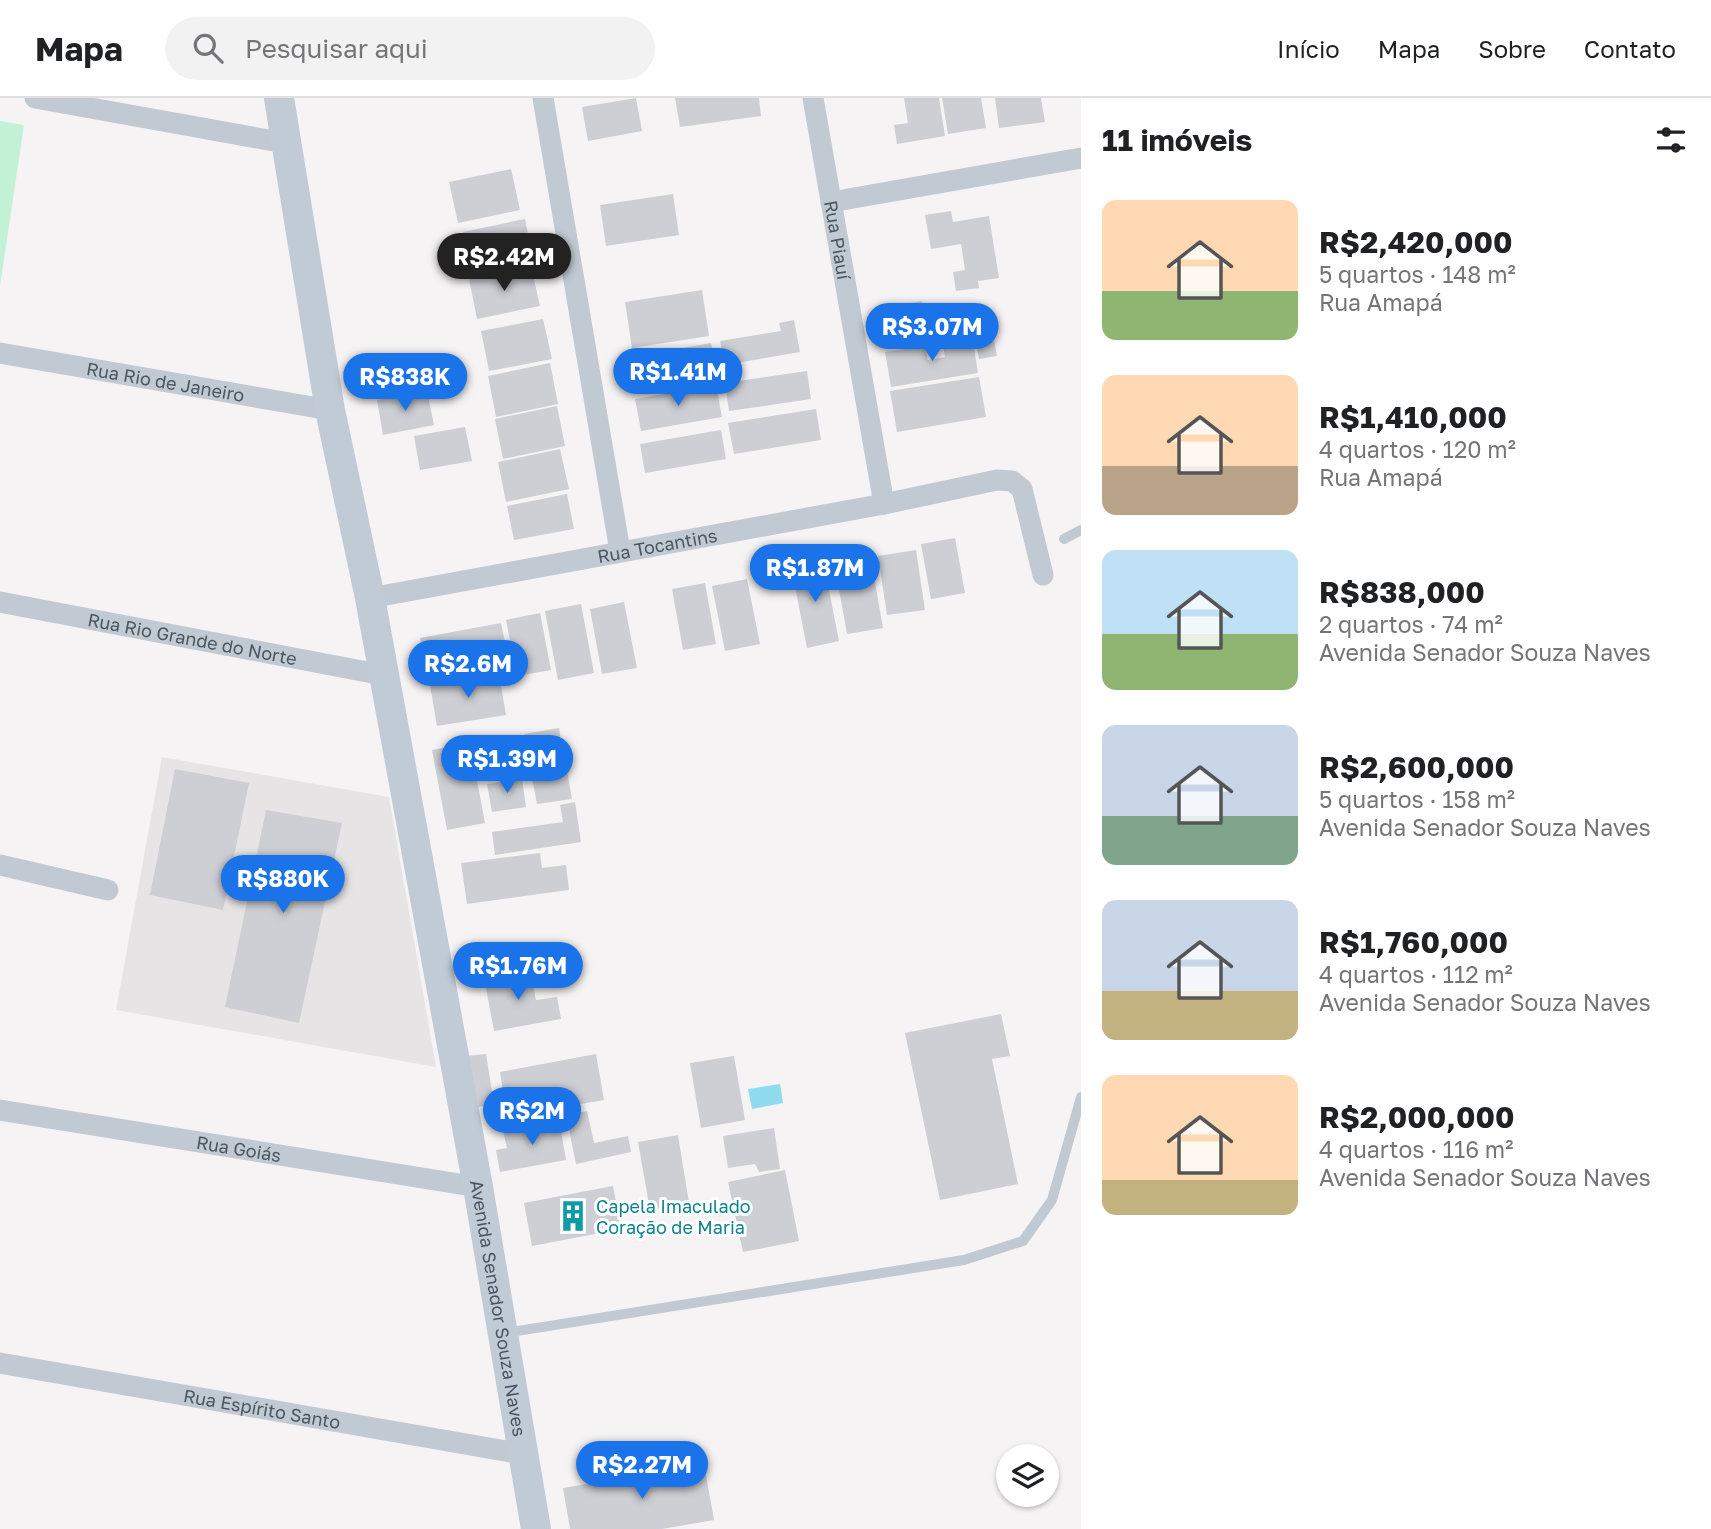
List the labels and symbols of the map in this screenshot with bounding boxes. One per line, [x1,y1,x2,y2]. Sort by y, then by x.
street label: Rua Piauí [820,199,856,282]
pin: R$2.42M [439,234,569,293]
pin: R$3.07M [867,303,997,363]
pin: R$1.41M [613,348,743,408]
pin: R$838K [348,354,462,413]
street label: Rua Rio de Janeiro [85,357,246,406]
street label: Rua Tocantins [596,524,719,567]
pin: R$1.87M [750,545,880,604]
street label: Rua Rio Grande do Norte [86,608,299,669]
pin: R$2.6M [411,640,525,700]
pin: R$1.39M [442,736,572,795]
pin: R$880K [226,856,340,915]
pin: R$1.76M [453,942,583,1002]
pin: R$2M [491,1088,573,1147]
street label: Rua Goiás [195,1131,283,1166]
street label: Avenida Senador Souza Naves [466,1178,531,1438]
place label: Capela Imaculado Coração de Maria [596,1195,751,1238]
building icon: Capela Imaculado Coração de Maria [556,1199,590,1233]
street label: Rua Espírito Santo [182,1384,342,1433]
pin: R$2.27M [577,1442,707,1501]

